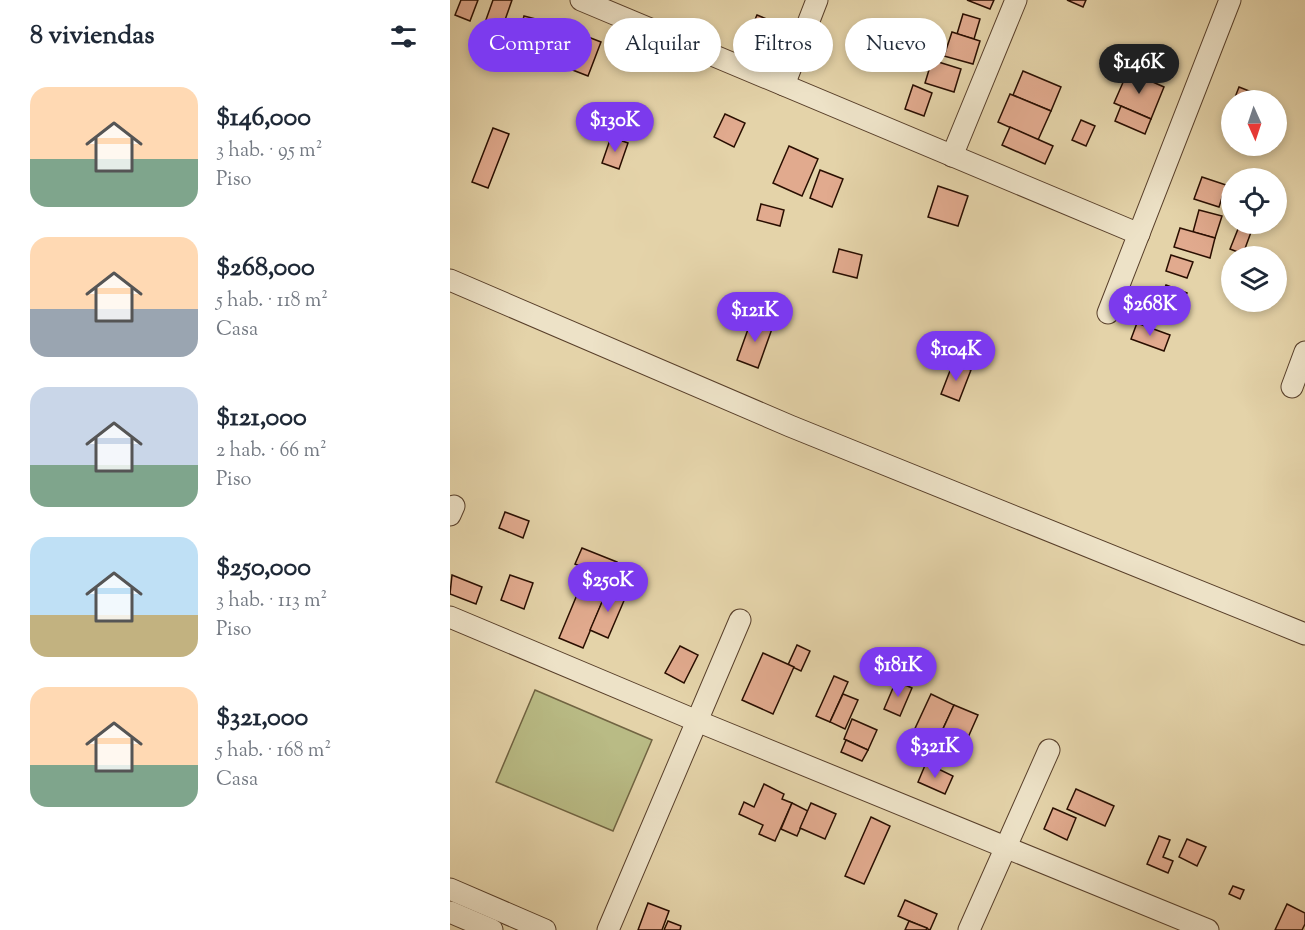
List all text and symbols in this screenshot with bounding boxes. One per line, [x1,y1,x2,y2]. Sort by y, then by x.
text: 8 viviendas [30,18,154,55]
chip: Comprar [468,18,592,72]
chip: Alquilar [604,18,721,72]
chip: Filtros [733,18,833,72]
chip: Nuevo [845,18,947,72]
icon: filters [387,20,420,53]
pin: $146K [1097,44,1181,95]
text: $146K [1113,49,1165,78]
north arrow [1221,90,1287,156]
map controls [1221,90,1287,312]
text: $146,000 [216,100,311,137]
pin: $130K [573,102,657,153]
text: $130K [590,107,640,136]
icon: home [78,111,150,183]
text: 3 hab. · 95 m² [216,137,322,166]
text: Piso [216,166,251,195]
button: locate [1221,168,1287,234]
button: layers [1221,246,1287,312]
text: $268,000 [216,250,315,287]
icon: home [78,261,150,333]
pin: $268K [1108,286,1192,337]
text: 5 hab. · 118 m² [216,287,328,316]
text: $268K [1123,291,1177,320]
pin: $121K [713,292,797,343]
text: $121K [731,297,779,326]
text: Casa [216,316,258,345]
pin: $104K [914,331,998,382]
text: $104K [930,336,982,365]
text: $121,000 [216,400,307,437]
icon: home [78,411,150,483]
text: 2 hab. · 66 m² [216,437,327,466]
text: Piso [216,466,251,495]
text: $250,000 [216,550,311,587]
icon: home [78,561,150,633]
pin: $250K [566,562,650,613]
text: $250K [582,567,634,596]
text: 3 hab. · 113 m² [216,587,327,616]
text: Piso [216,616,251,645]
pin: $181K [856,647,940,698]
text: $181K [874,652,922,681]
text: $321,000 [216,700,308,737]
icon: home [78,711,150,783]
pin: $321K [893,728,977,779]
text: $321K [910,733,960,762]
text: 5 hab. · 168 m² [216,737,331,766]
text: Casa [216,766,258,795]

